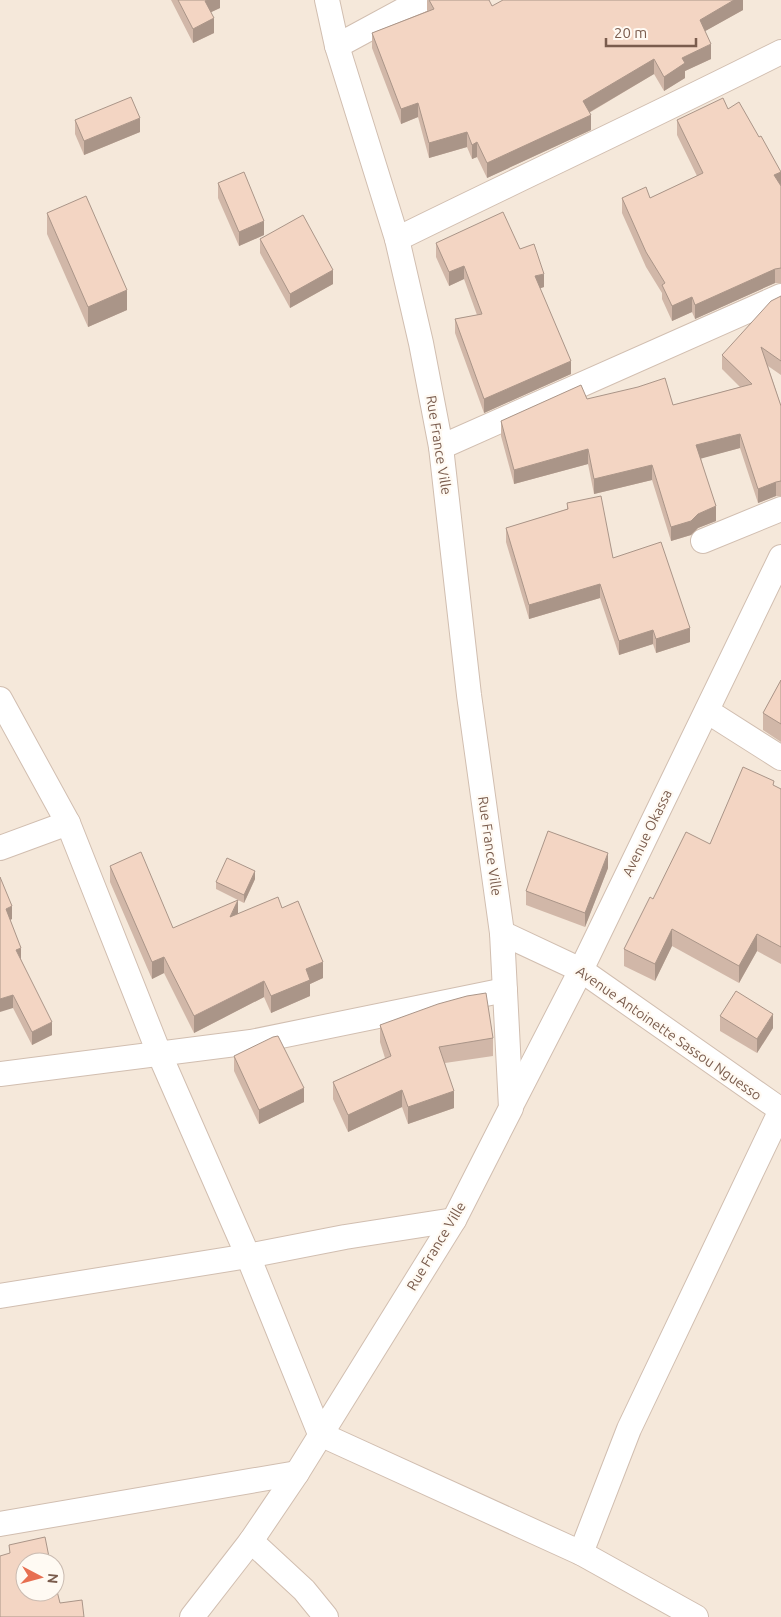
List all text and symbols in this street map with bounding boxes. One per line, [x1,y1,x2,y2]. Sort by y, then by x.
scale bar [606,15,696,47]
text: 20 m [614,24,647,41]
street label: Rue France Ville [423,394,455,496]
street label: Avenue Okassa [619,787,675,879]
street label: Rue France Ville [475,795,505,897]
street label: Avenue Antoinette Sassou Nguesso [573,963,765,1103]
street label: Rue France Ville [403,1199,469,1293]
north arrow [15,1552,65,1602]
text: N [44,1572,61,1584]

